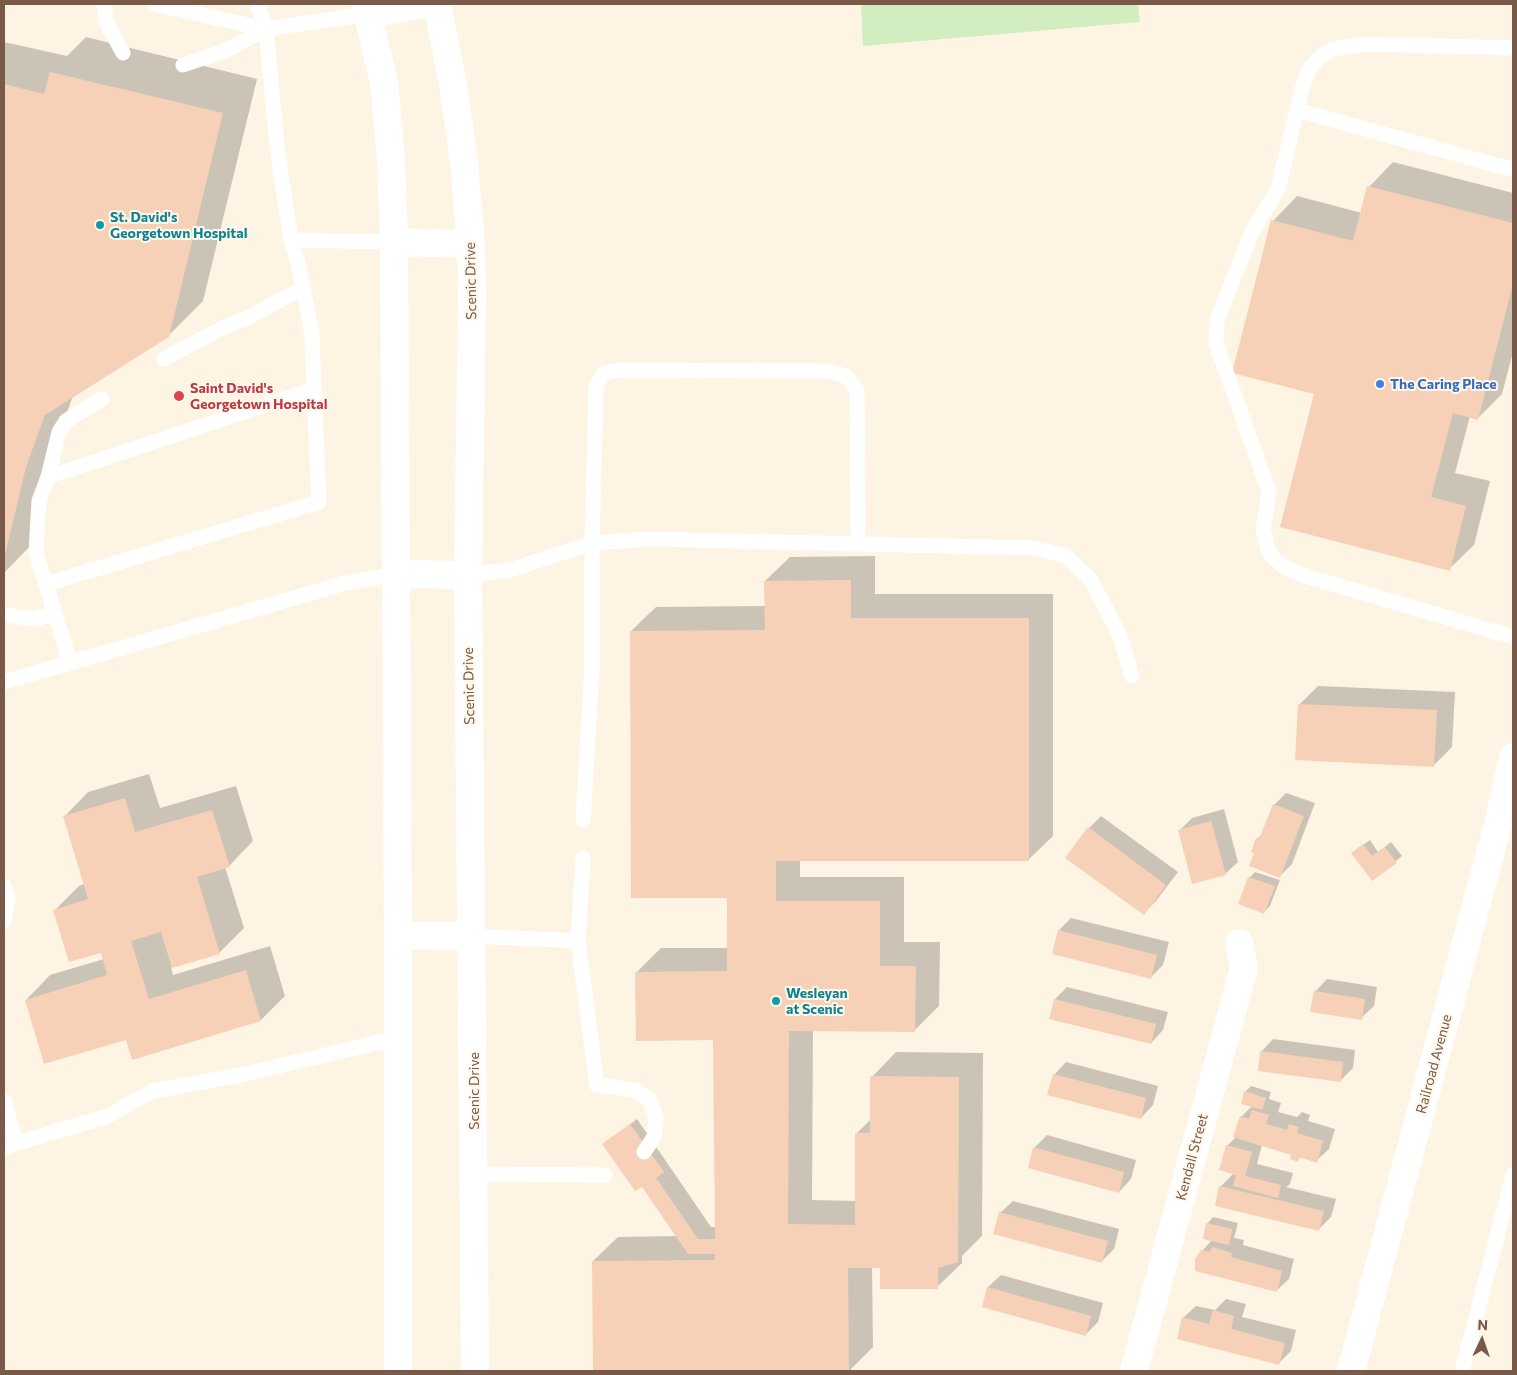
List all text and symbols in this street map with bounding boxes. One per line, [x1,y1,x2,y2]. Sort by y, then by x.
place label: St. David's Georgetown Hospital [110,209,247,242]
marker: St. David's Georgetown Hospital [94,219,106,231]
street label: Scenic Drive [462,242,480,320]
place label: The Caring Place [1390,376,1497,392]
marker: The Caring Place [1374,378,1386,390]
place label: Saint David's Georgetown Hospital [190,380,327,412]
marker: Saint David's Georgetown Hospital [172,389,186,403]
street label: Scenic Drive [460,647,478,725]
place label: Wesleyan at Scenic [786,985,848,1018]
marker: Wesleyan at Scenic [770,995,782,1007]
street label: Railroad Avenue [1413,1012,1455,1116]
street label: Scenic Drive [466,1052,482,1130]
street label: Kendall Street [1172,1112,1212,1202]
north arrow [1457,1315,1507,1365]
text: N [1477,1316,1488,1333]

